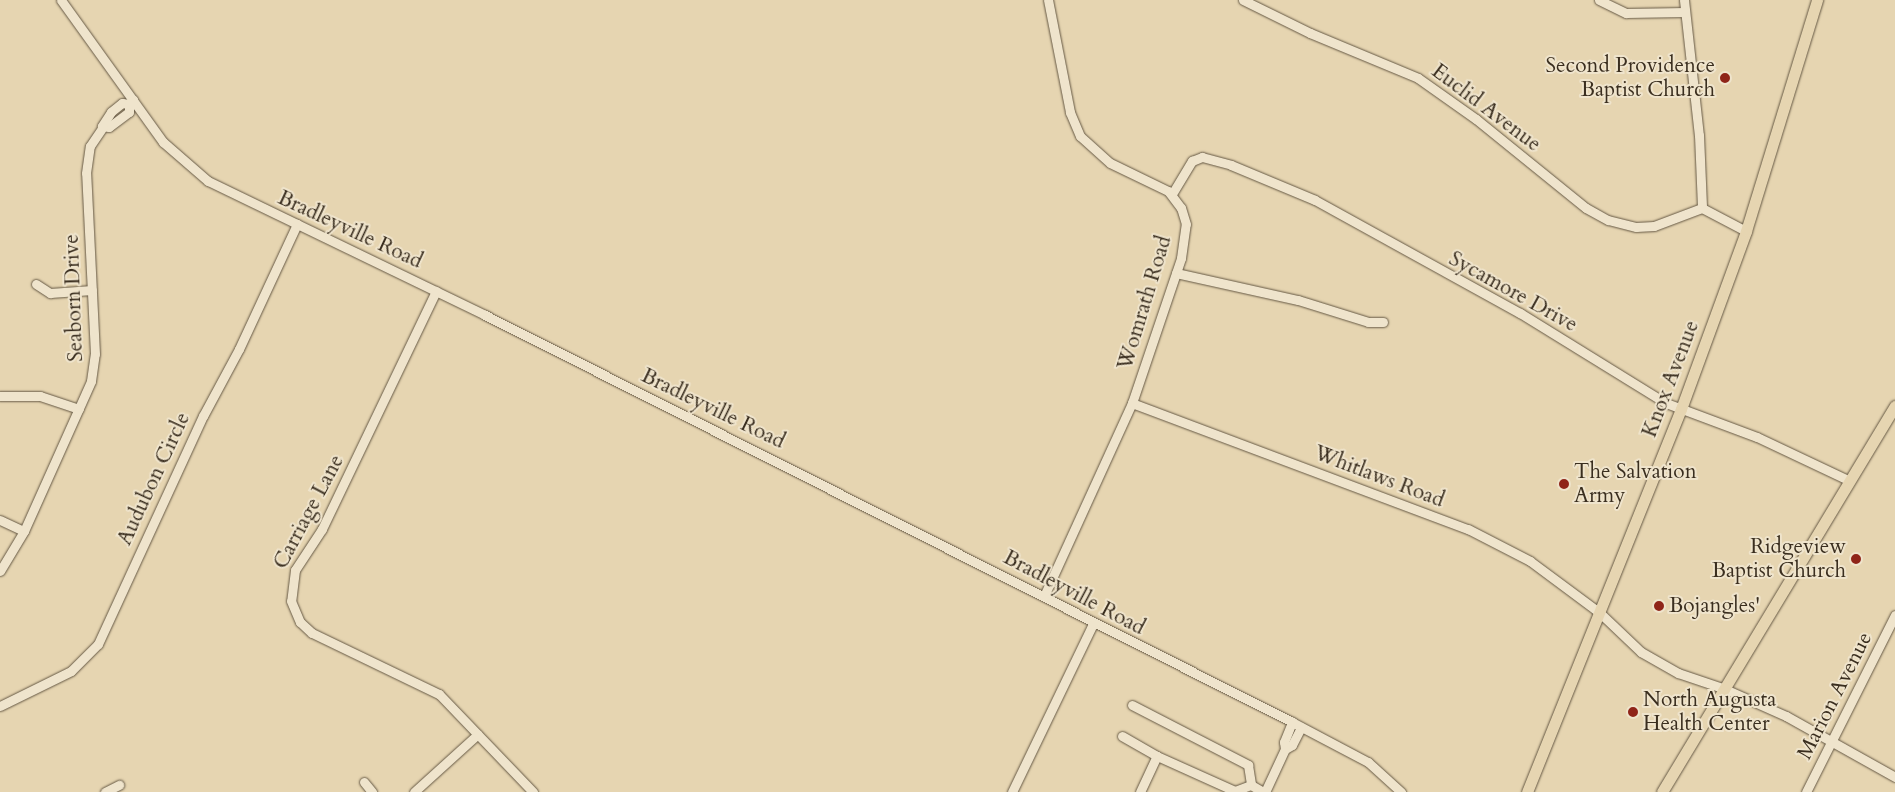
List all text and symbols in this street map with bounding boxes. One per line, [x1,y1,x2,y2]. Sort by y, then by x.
place label: Second Providence Baptist Church [1546,53,1715,103]
street label: Euclid Avenue [1426,59,1546,157]
marker: Second Providence Baptist Church [1719,72,1731,84]
street label: Bradleyville Road [274,185,426,275]
street label: Womrath Road [1113,233,1177,373]
street label: Seaborn Drive [59,234,89,362]
street label: Sycamore Drive [1444,246,1582,338]
street label: Knox Avenue [1637,317,1705,441]
street label: Bradleyville Road [637,363,789,455]
street label: Audubon Circle [112,409,196,549]
street label: Whitlaws Road [1310,441,1448,513]
street label: Carriage Lane [268,451,350,573]
place label: The Salvation Army [1574,459,1697,509]
marker: The Salvation Army [1558,478,1570,490]
place label: Ridgeview Baptist Church [1712,534,1846,584]
street label: Bradleyville Road [999,545,1149,641]
marker: Ridgeview Baptist Church [1850,553,1862,565]
place label: Bojangles' [1669,593,1760,619]
marker: Bojangles' [1653,600,1665,612]
street label: Marion Avenue [1792,628,1878,764]
place label: North Augusta Health Center [1643,687,1776,737]
marker: North Augusta Health Center [1627,706,1639,718]

